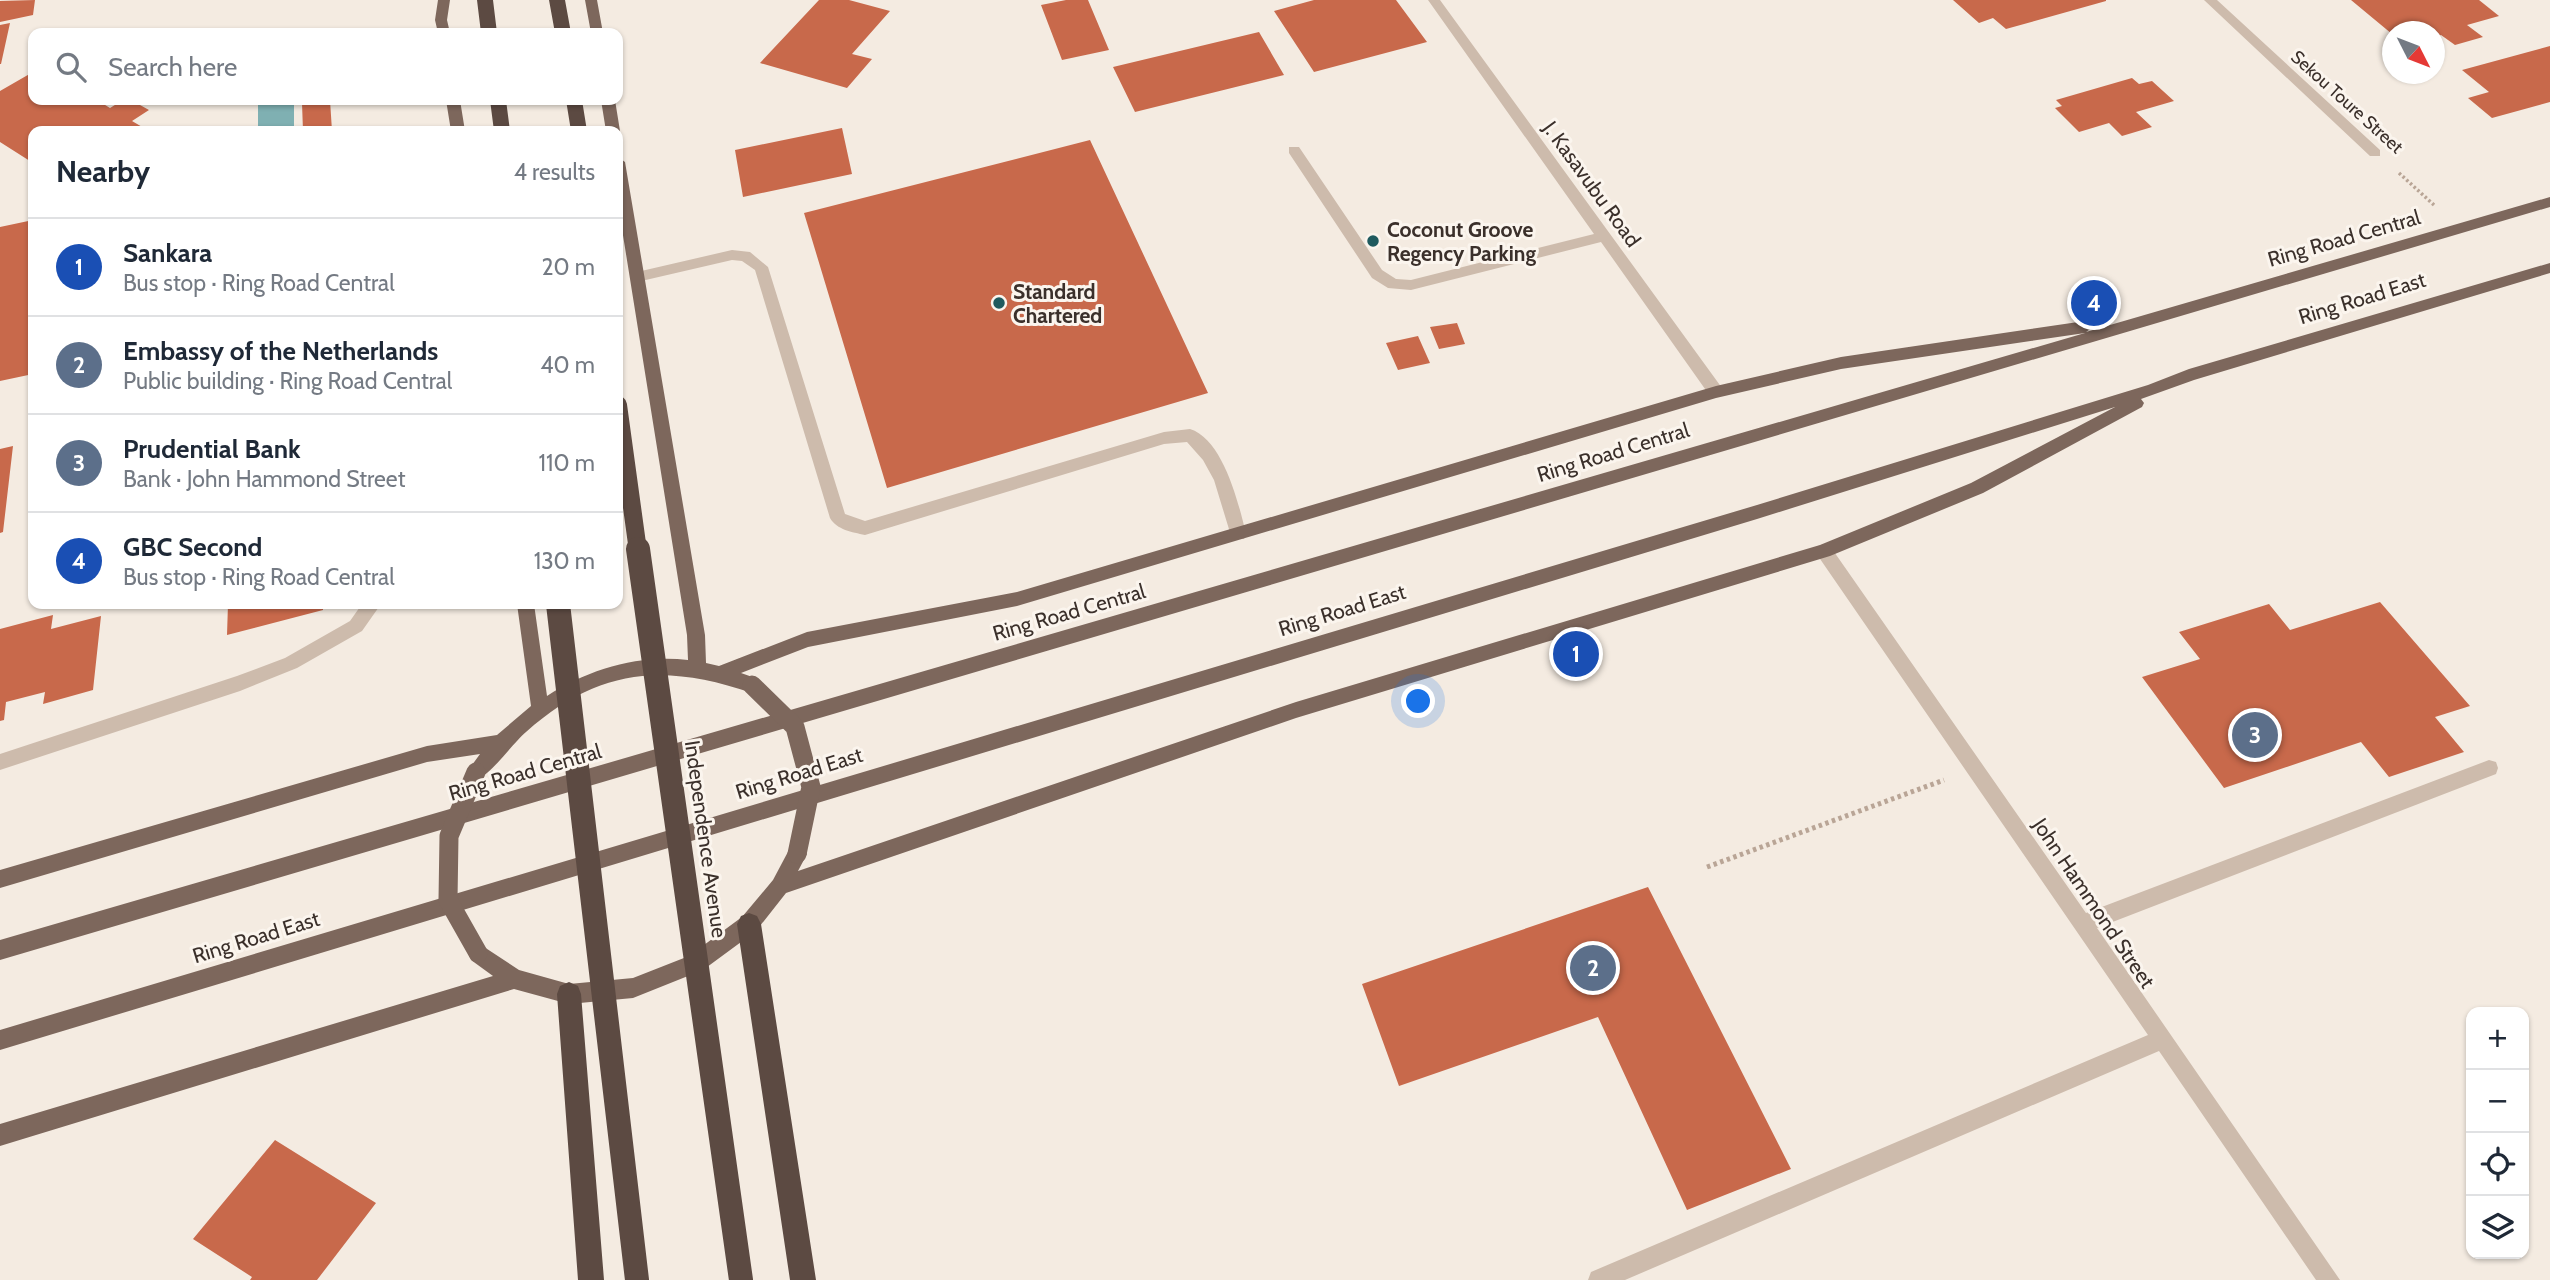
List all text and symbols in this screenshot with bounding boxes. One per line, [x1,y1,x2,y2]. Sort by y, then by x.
north arrow [2382,21,2445,84]
search box [28,28,623,105]
street label: Sekou Toure Street [2286,46,2408,158]
icon: search [52,48,90,86]
text: Search here [108,51,237,83]
street label: J. Kasavubu Road [1537,116,1646,252]
text: Nearby [56,153,150,190]
text: 4 results [514,158,595,186]
street label: Ring Road Central [2265,204,2423,272]
place label: Coconut Groove Regency Parking [1387,217,1536,266]
marker: Coconut Groove Regency Parking [1365,233,1381,249]
text: Sankara [123,237,212,269]
text: 1 [75,253,83,281]
text: 20 m [542,253,595,281]
street label: Ring Road East [2295,267,2429,329]
text: Bus stop · Ring Road Central [123,269,395,297]
pin: 4 [2071,277,2117,329]
place label: Standard Chartered [1013,279,1102,328]
marker: Standard Chartered [991,295,1007,311]
text: Embassy of the Netherlands [123,335,438,367]
text: 2 [73,351,85,379]
text: 40 m [540,351,595,379]
text: Public building · Ring Road Central [123,367,452,395]
street label: Ring Road Central [1534,417,1692,487]
text: Prudential Bank [123,433,301,465]
text: 3 [73,449,85,477]
text: 110 m [539,449,595,477]
text: Bank · John Hammond Street [123,465,405,493]
text: GBC Second [123,531,262,563]
text: 4 [72,547,86,575]
text: 130 m [534,547,595,575]
text: Bus stop · Ring Road Central [123,563,395,591]
street label: Ring Road Central [990,578,1148,646]
street label: Ring Road East [1275,579,1409,641]
pin: 1 [1553,628,1599,680]
your location [1401,684,1435,718]
pin: 3 [2232,709,2278,761]
street label: Ring Road Central [446,738,604,806]
street label: Independence Avenue [680,739,732,940]
street label: Ring Road East [732,742,866,804]
street label: John Hammond Street [2027,812,2160,993]
street label: Ring Road East [189,906,323,968]
pin: 2 [1570,942,1616,994]
map controls [2466,1007,2529,1259]
button: + [2466,1007,2529,1070]
button: − [2466,1070,2529,1133]
button: locate [2466,1133,2529,1196]
button: layers [2466,1196,2529,1259]

